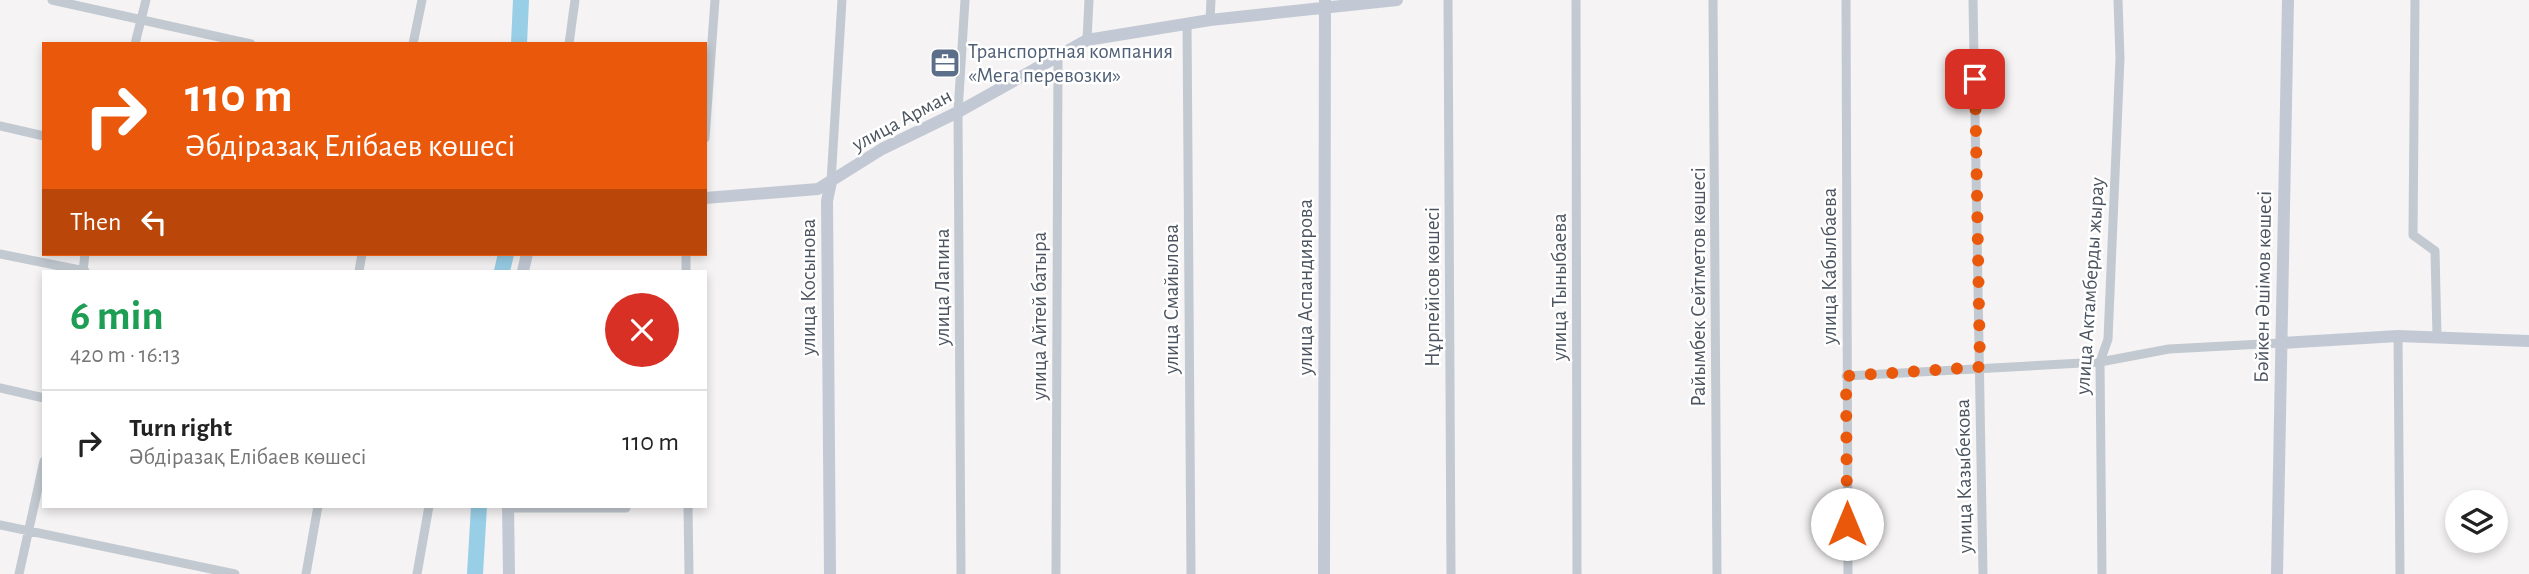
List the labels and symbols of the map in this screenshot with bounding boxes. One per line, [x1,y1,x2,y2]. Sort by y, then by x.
place label: Транспортная компания «Мега перевозки» [968,41,1173,86]
office icon: Транспортная компания «Мега перевозки» [928,46,962,80]
pin [1945,49,2005,109]
street label: улица Арман [848,85,955,155]
street label: Райымбек Сейтметов көшесі [1688,167,1709,407]
street label: улица Актамберды жырау [2072,177,2108,396]
street label: улица Кабылбаева [1819,187,1840,345]
street label: Бәйкен Әшімов көшесі [2251,191,2275,383]
street label: улица Аспандиярова [1295,198,1316,376]
street label: Нұрпейісов көшесі [1422,207,1443,367]
street label: улица Тыныбаева [1549,213,1570,362]
street label: улица Косынова [798,218,819,356]
street label: улица Смайылова [1161,224,1182,375]
street label: улица Лапина [932,228,953,347]
street label: улица Айтей батыра [1029,231,1050,401]
street label: улица Казыбекова [1952,398,1976,554]
position arrow [1810,487,1884,561]

